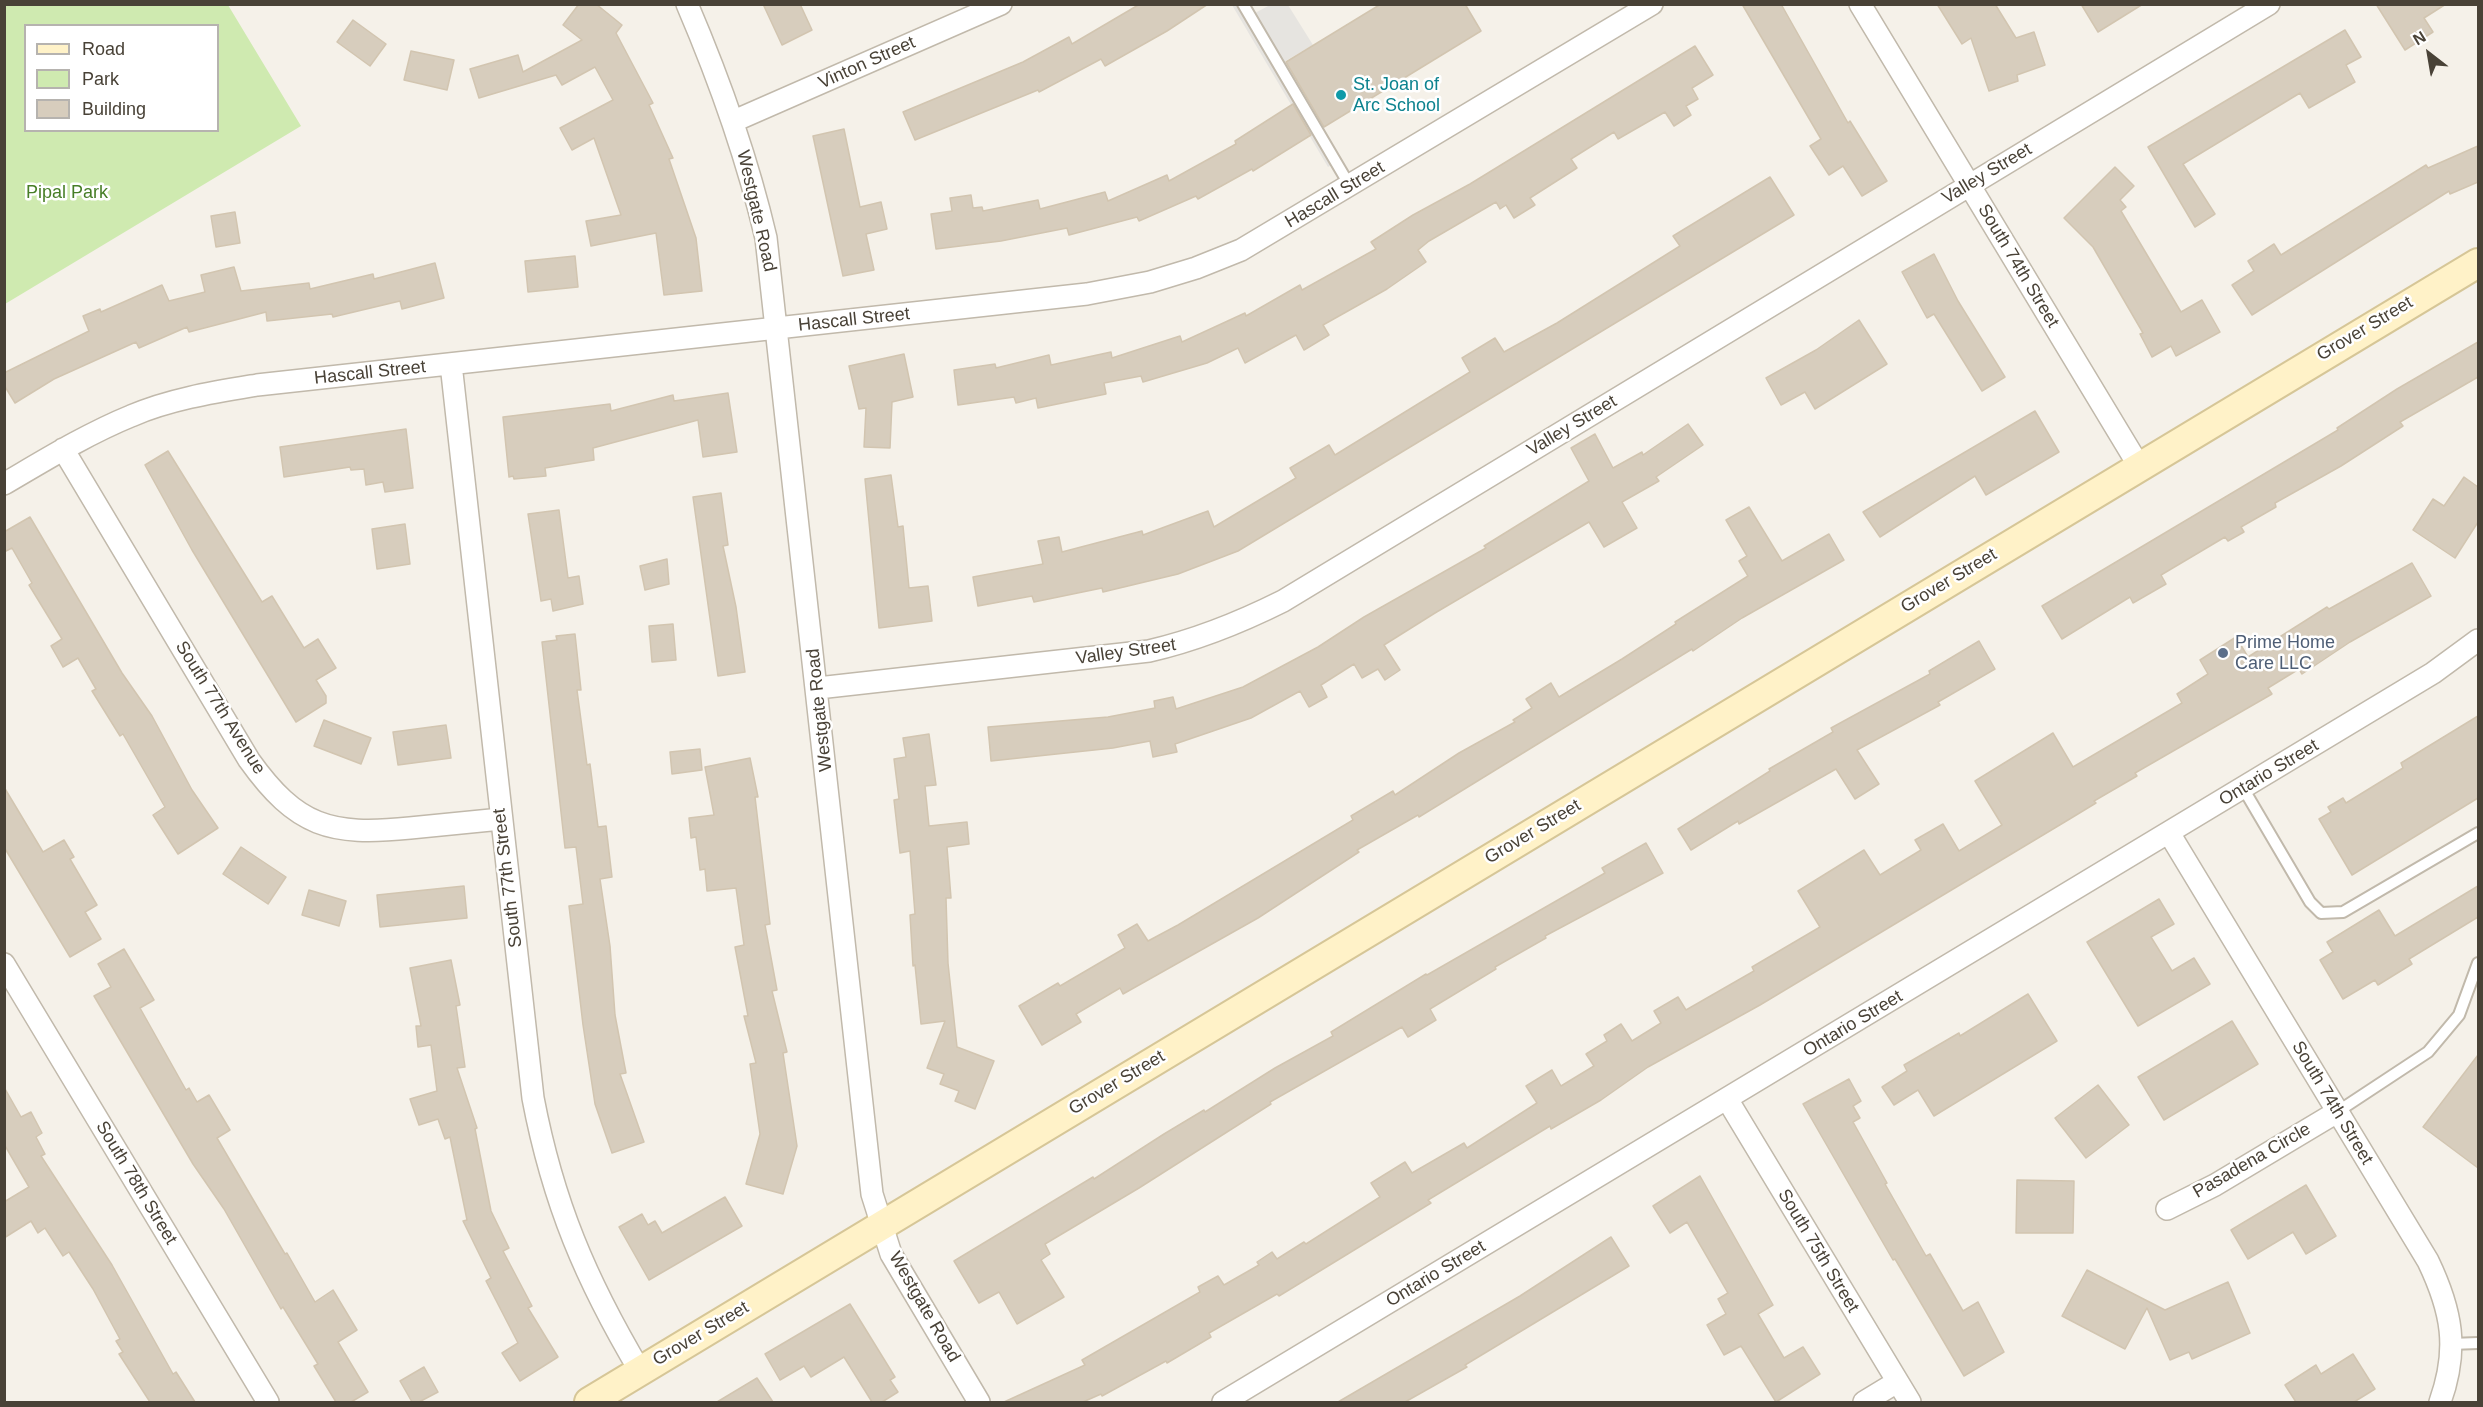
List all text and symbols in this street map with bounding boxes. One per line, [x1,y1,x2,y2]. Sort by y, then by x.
legend [24,24,219,132]
north arrow [2399,24,2459,84]
text: N [2410,28,2429,48]
street label: Vinton Street [815,32,919,94]
text: Road [82,39,125,59]
text: Park [82,69,119,89]
place label: St. Joan of Arc School [1353,74,1440,116]
marker: St. Joan of Arc School [1334,88,1348,102]
text: Building [82,99,146,119]
street label: Valley Street [1938,139,2036,209]
street label: Westgate Road [732,148,780,274]
street label: Hascall Street [1281,157,1389,233]
park label: Pipal Park [26,182,108,204]
street label: South 74th Street [1973,200,2063,332]
street label: Grover Street [2313,292,2417,366]
street label: Hascall Street [797,303,911,337]
street label: Hascall Street [313,356,427,390]
street label: Valley Street [1523,391,1621,461]
street label: Grover Street [1897,544,2001,618]
place label: Prime Home Care LLC [2235,632,2335,674]
street label: Valley Street [1075,634,1177,670]
street label: South 77th Avenue [170,637,270,779]
marker: Prime Home Care LLC [2216,646,2230,660]
street label: Westgate Road [803,647,837,773]
street label: Ontario Street [2215,735,2323,811]
street label: Grover Street [1481,795,1585,869]
street label: South 77th Street [489,807,527,949]
street label: Ontario Street [1799,986,1907,1062]
street label: South 74th Street [2287,1037,2377,1169]
street label: Grover Street [1065,1046,1169,1120]
street label: South 78th Street [91,1117,181,1249]
street label: Pasadena Circle [2189,1119,2315,1203]
street label: South 75th Street [1773,1185,1863,1317]
street label: Ontario Street [1382,1236,1490,1312]
street label: Westgate Road [884,1248,964,1366]
street label: Grover Street [649,1297,753,1371]

